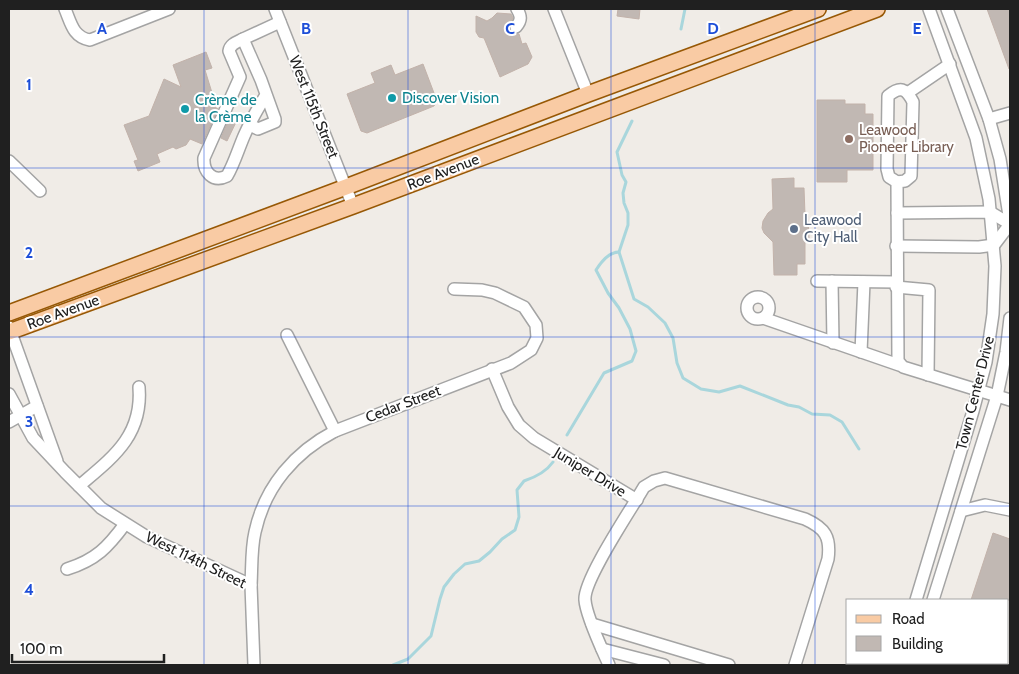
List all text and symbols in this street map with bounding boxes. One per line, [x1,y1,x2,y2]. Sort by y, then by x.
text: A [97,19,107,38]
text: B [301,19,311,38]
text: C [505,19,515,38]
text: D [707,19,719,38]
text: E [912,19,922,38]
street label: West 115th Street [285,53,343,161]
text: 1 [26,75,32,94]
place label: Discover Vision [402,89,499,107]
place label: Crème de la Crème [195,91,257,126]
marker: Discover Vision [386,92,398,104]
marker: Crème de la Crème [179,103,191,115]
place label: Leawood Pioneer Library [859,121,954,156]
marker: Leawood Pioneer Library [843,133,855,145]
street label: Roe Avenue [404,150,482,194]
place label: Leawood City Hall [804,211,862,246]
marker: Leawood City Hall [788,223,800,235]
text: 2 [25,243,33,262]
street label: Roe Avenue [24,291,102,333]
street label: Town Center Drive [952,334,998,452]
street label: Cedar Street [363,381,443,427]
text: 3 [25,412,33,431]
street label: Juniper Drive [550,443,630,501]
street label: West 114th Street [143,528,249,592]
text: 4 [24,580,34,599]
legend [846,599,1009,664]
text: Road [892,610,925,628]
scale bar [12,632,165,664]
text: Building [892,635,943,653]
text: 100 m [20,640,62,658]

